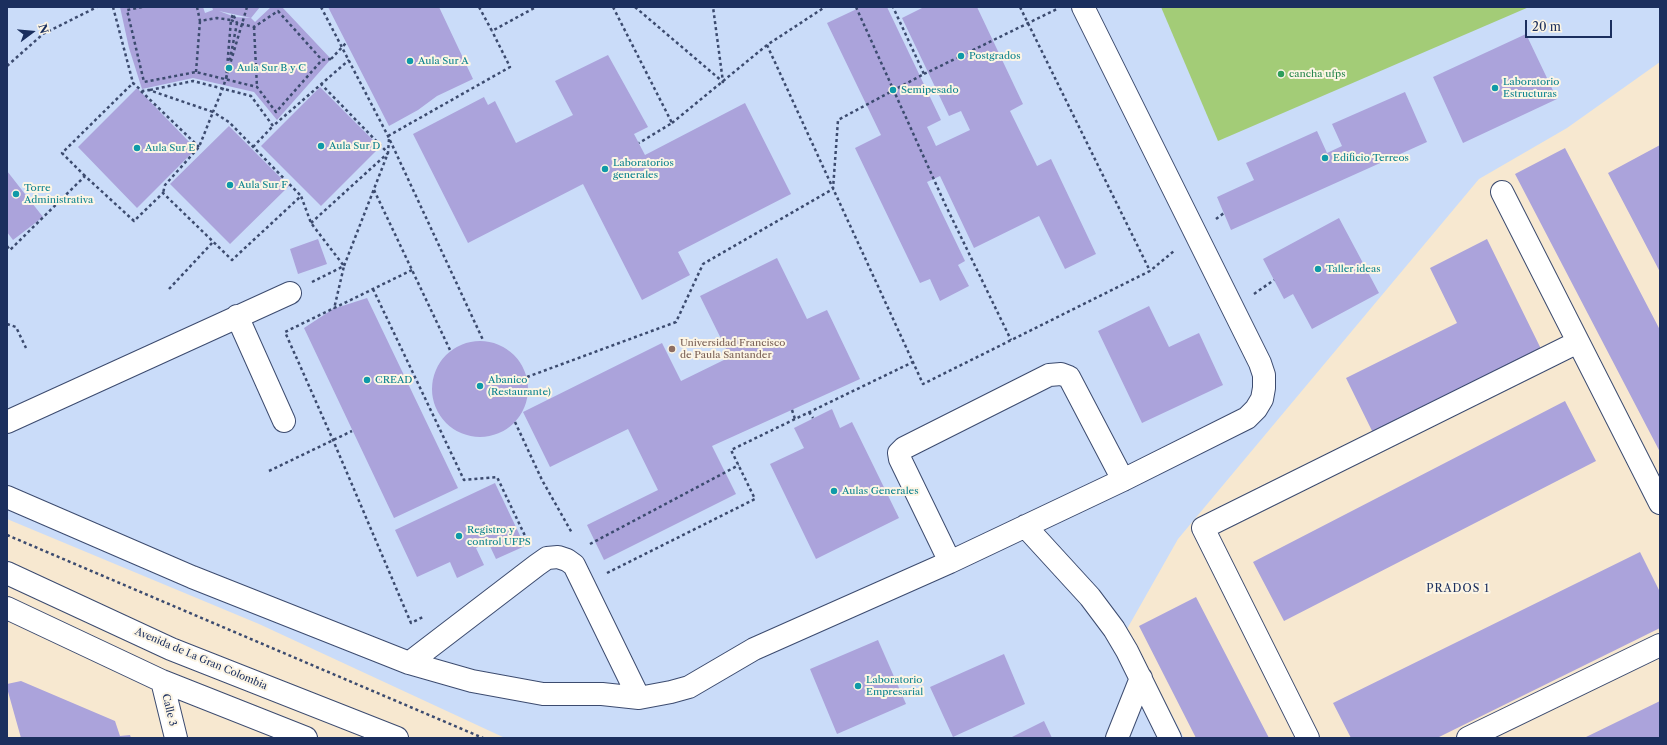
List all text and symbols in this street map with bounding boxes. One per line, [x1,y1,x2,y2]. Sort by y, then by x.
north arrow [12,12,52,52]
scale bar [1527,12,1614,38]
text: 20 m [1532,19,1561,34]
text: N [35,22,52,35]
place label: Postgrados [969,50,1021,62]
marker: Postgrados [956,51,966,61]
place label: Aula Sur A [418,55,469,67]
marker: Aula Sur A [405,56,415,66]
place label: Aula Sur B y C [237,62,306,74]
marker: Aula Sur B y C [224,63,234,73]
place label: cancha ufps [1289,68,1345,80]
marker: cancha ufps [1276,69,1286,79]
place label: Laboratorio Estructuras [1503,76,1559,100]
marker: Laboratorio Estructuras [1490,83,1500,93]
place label: Semipesado [901,84,959,96]
marker: Semipesado [888,85,898,95]
place label: Aula Sur D [329,140,380,152]
marker: Aula Sur D [316,141,326,151]
place label: Aula Sur E [145,142,195,154]
marker: Aula Sur E [132,143,142,153]
place label: Edificio Terreos [1333,152,1409,164]
marker: Edificio Terreos [1320,153,1330,163]
place label: Laboratorios generales [613,157,674,180]
marker: Laboratorios generales [600,164,610,174]
place label: Aula Sur F [238,179,288,191]
marker: Aula Sur F [225,180,235,190]
place label: Torre Administrativa [24,182,93,206]
marker: Torre Administrativa [11,189,21,199]
place label: Taller ideas [1326,263,1381,275]
marker: Taller ideas [1313,264,1323,274]
place label: Universidad Francisco de Paula Santander [680,337,785,360]
marker: Universidad Francisco de Paula Santander [667,344,677,354]
place label: CREAD [375,374,412,386]
place label: Abanico (Restaurante) [488,374,551,398]
marker: CREAD [362,375,372,385]
marker: Abanico (Restaurante) [475,381,485,391]
place label: Aulas Generales [842,485,919,497]
marker: Aulas Generales [829,486,839,496]
place label: Registro y control UFPS [467,524,531,548]
marker: Registro y control UFPS [454,531,464,541]
district label: PRADOS 1 [1426,582,1490,596]
street label: Avenida de La Gran Colombia [133,626,269,692]
place label: Laboratorio Empresarial [866,674,923,698]
marker: Laboratorio Empresarial [853,681,863,691]
street label: Calle 3 [159,693,179,727]

